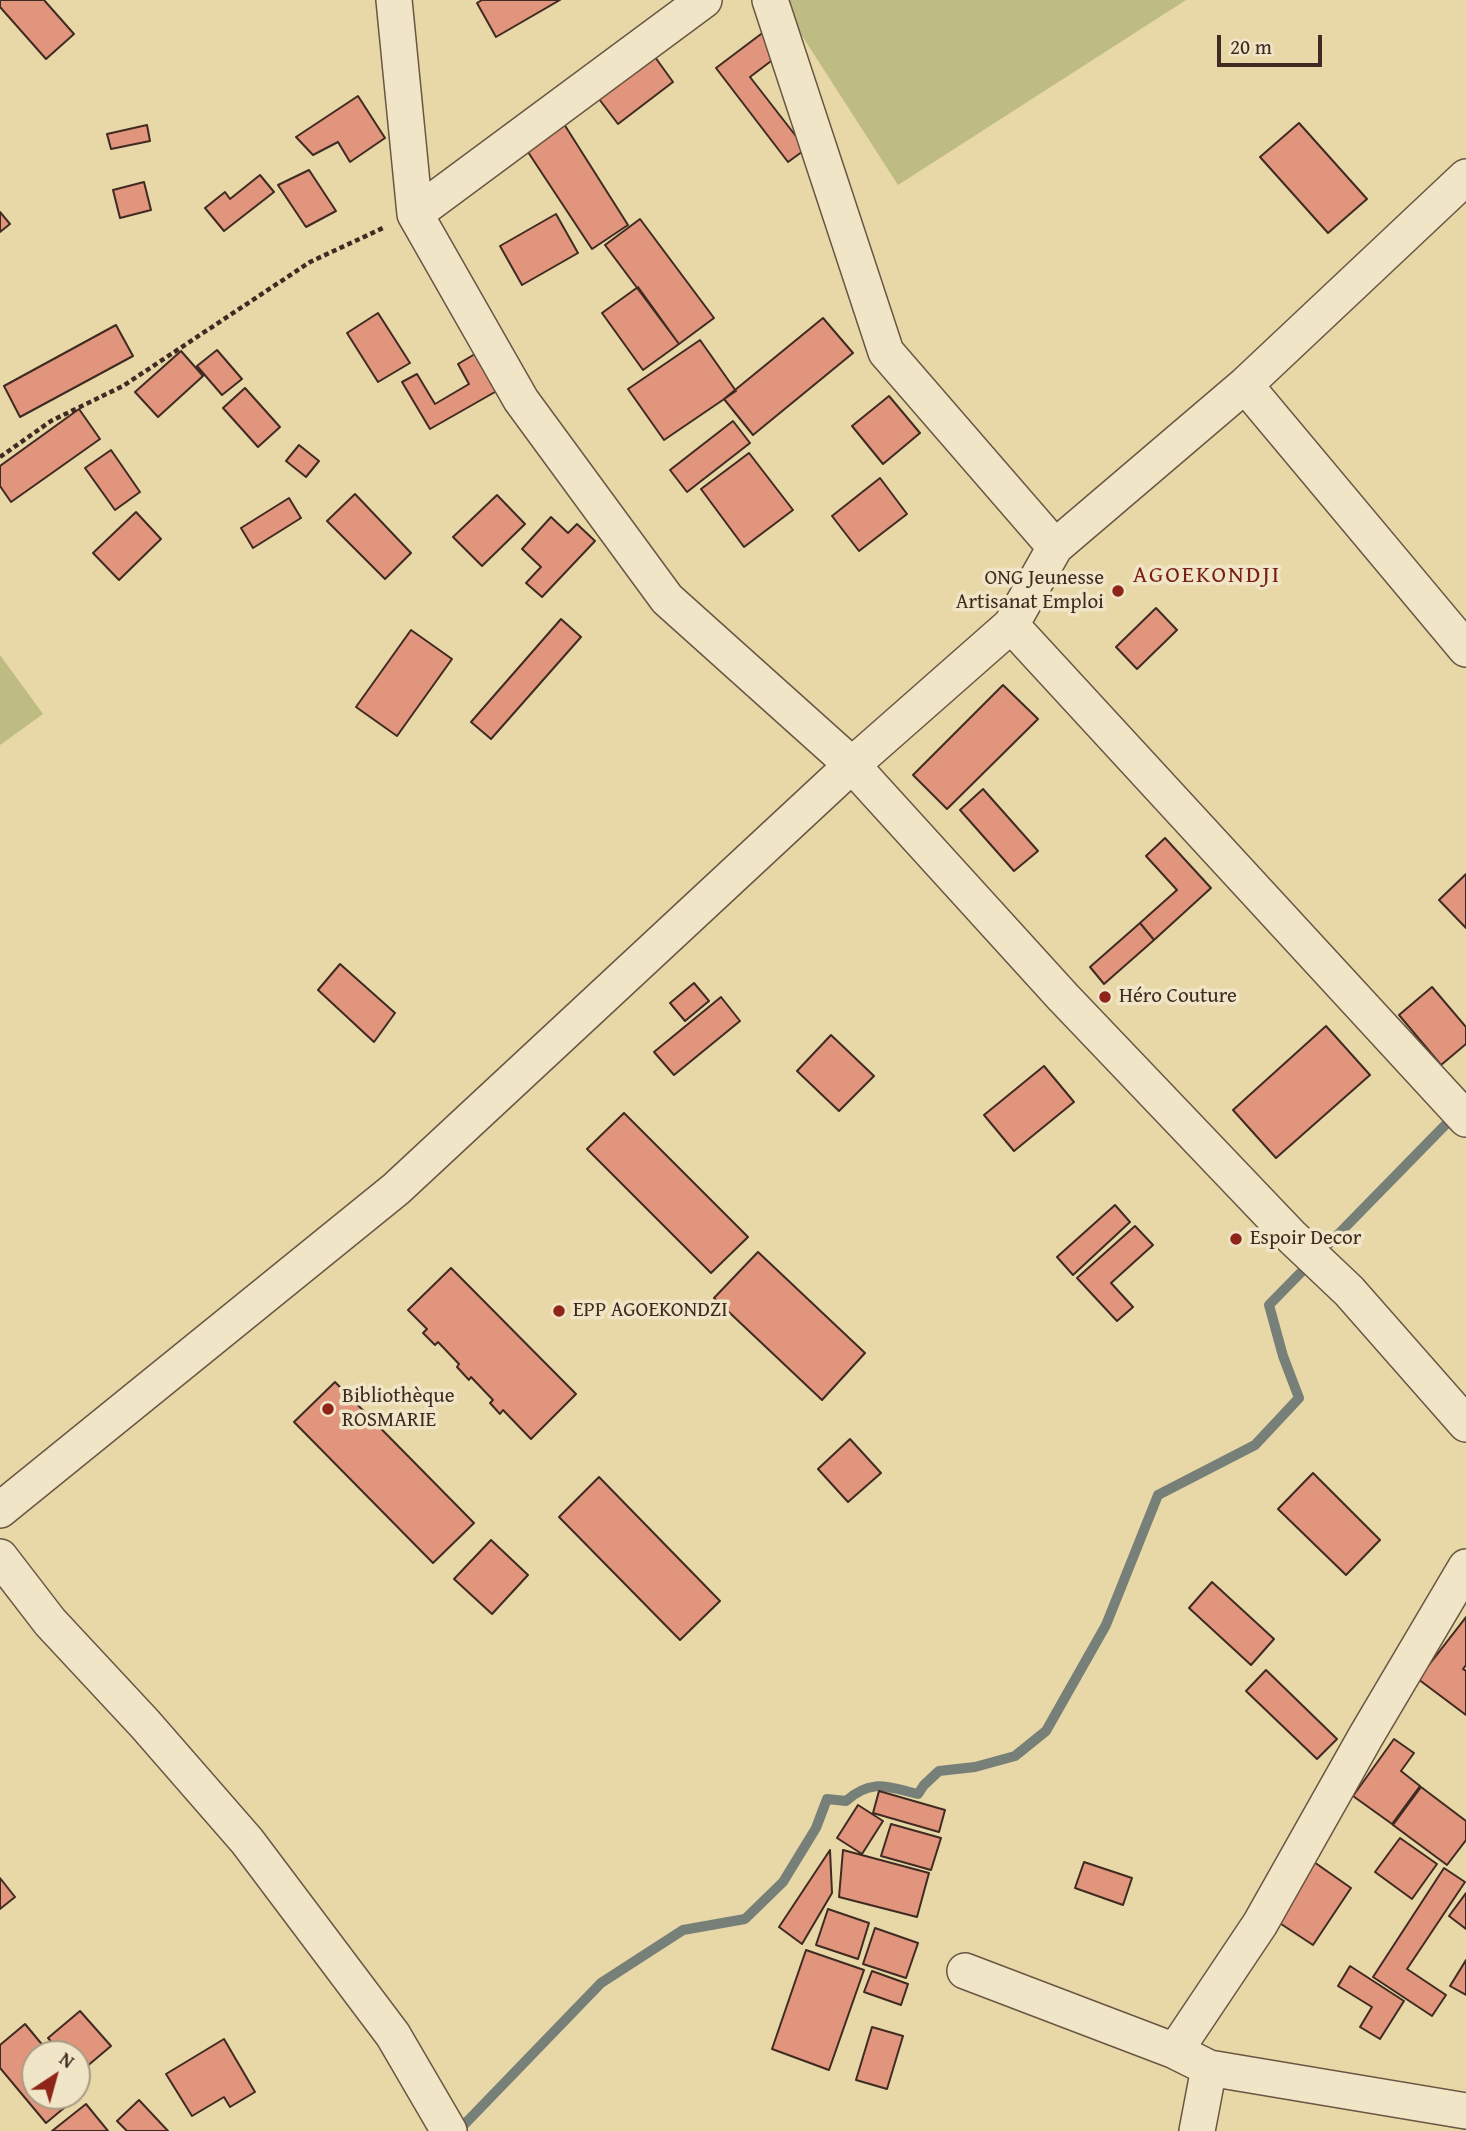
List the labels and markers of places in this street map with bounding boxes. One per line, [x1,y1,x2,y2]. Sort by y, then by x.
place label: ONG Jeunesse Artisanat Emploi [956,566,1104,616]
marker: ONG Jeunesse Artisanat Emploi [1110,583,1126,599]
place label: Héro Couture [1119,984,1237,1010]
marker: Héro Couture [1097,989,1113,1005]
place label: Espoir Decor [1250,1226,1361,1252]
marker: Espoir Decor [1228,1231,1244,1247]
place label: EPP AGOEKONDZI [573,1298,728,1324]
marker: EPP AGOEKONDZI [551,1303,567,1319]
place label: Bibliothèque ROSMARIE [342,1384,455,1434]
marker: Bibliothèque ROSMARIE [320,1401,336,1417]

